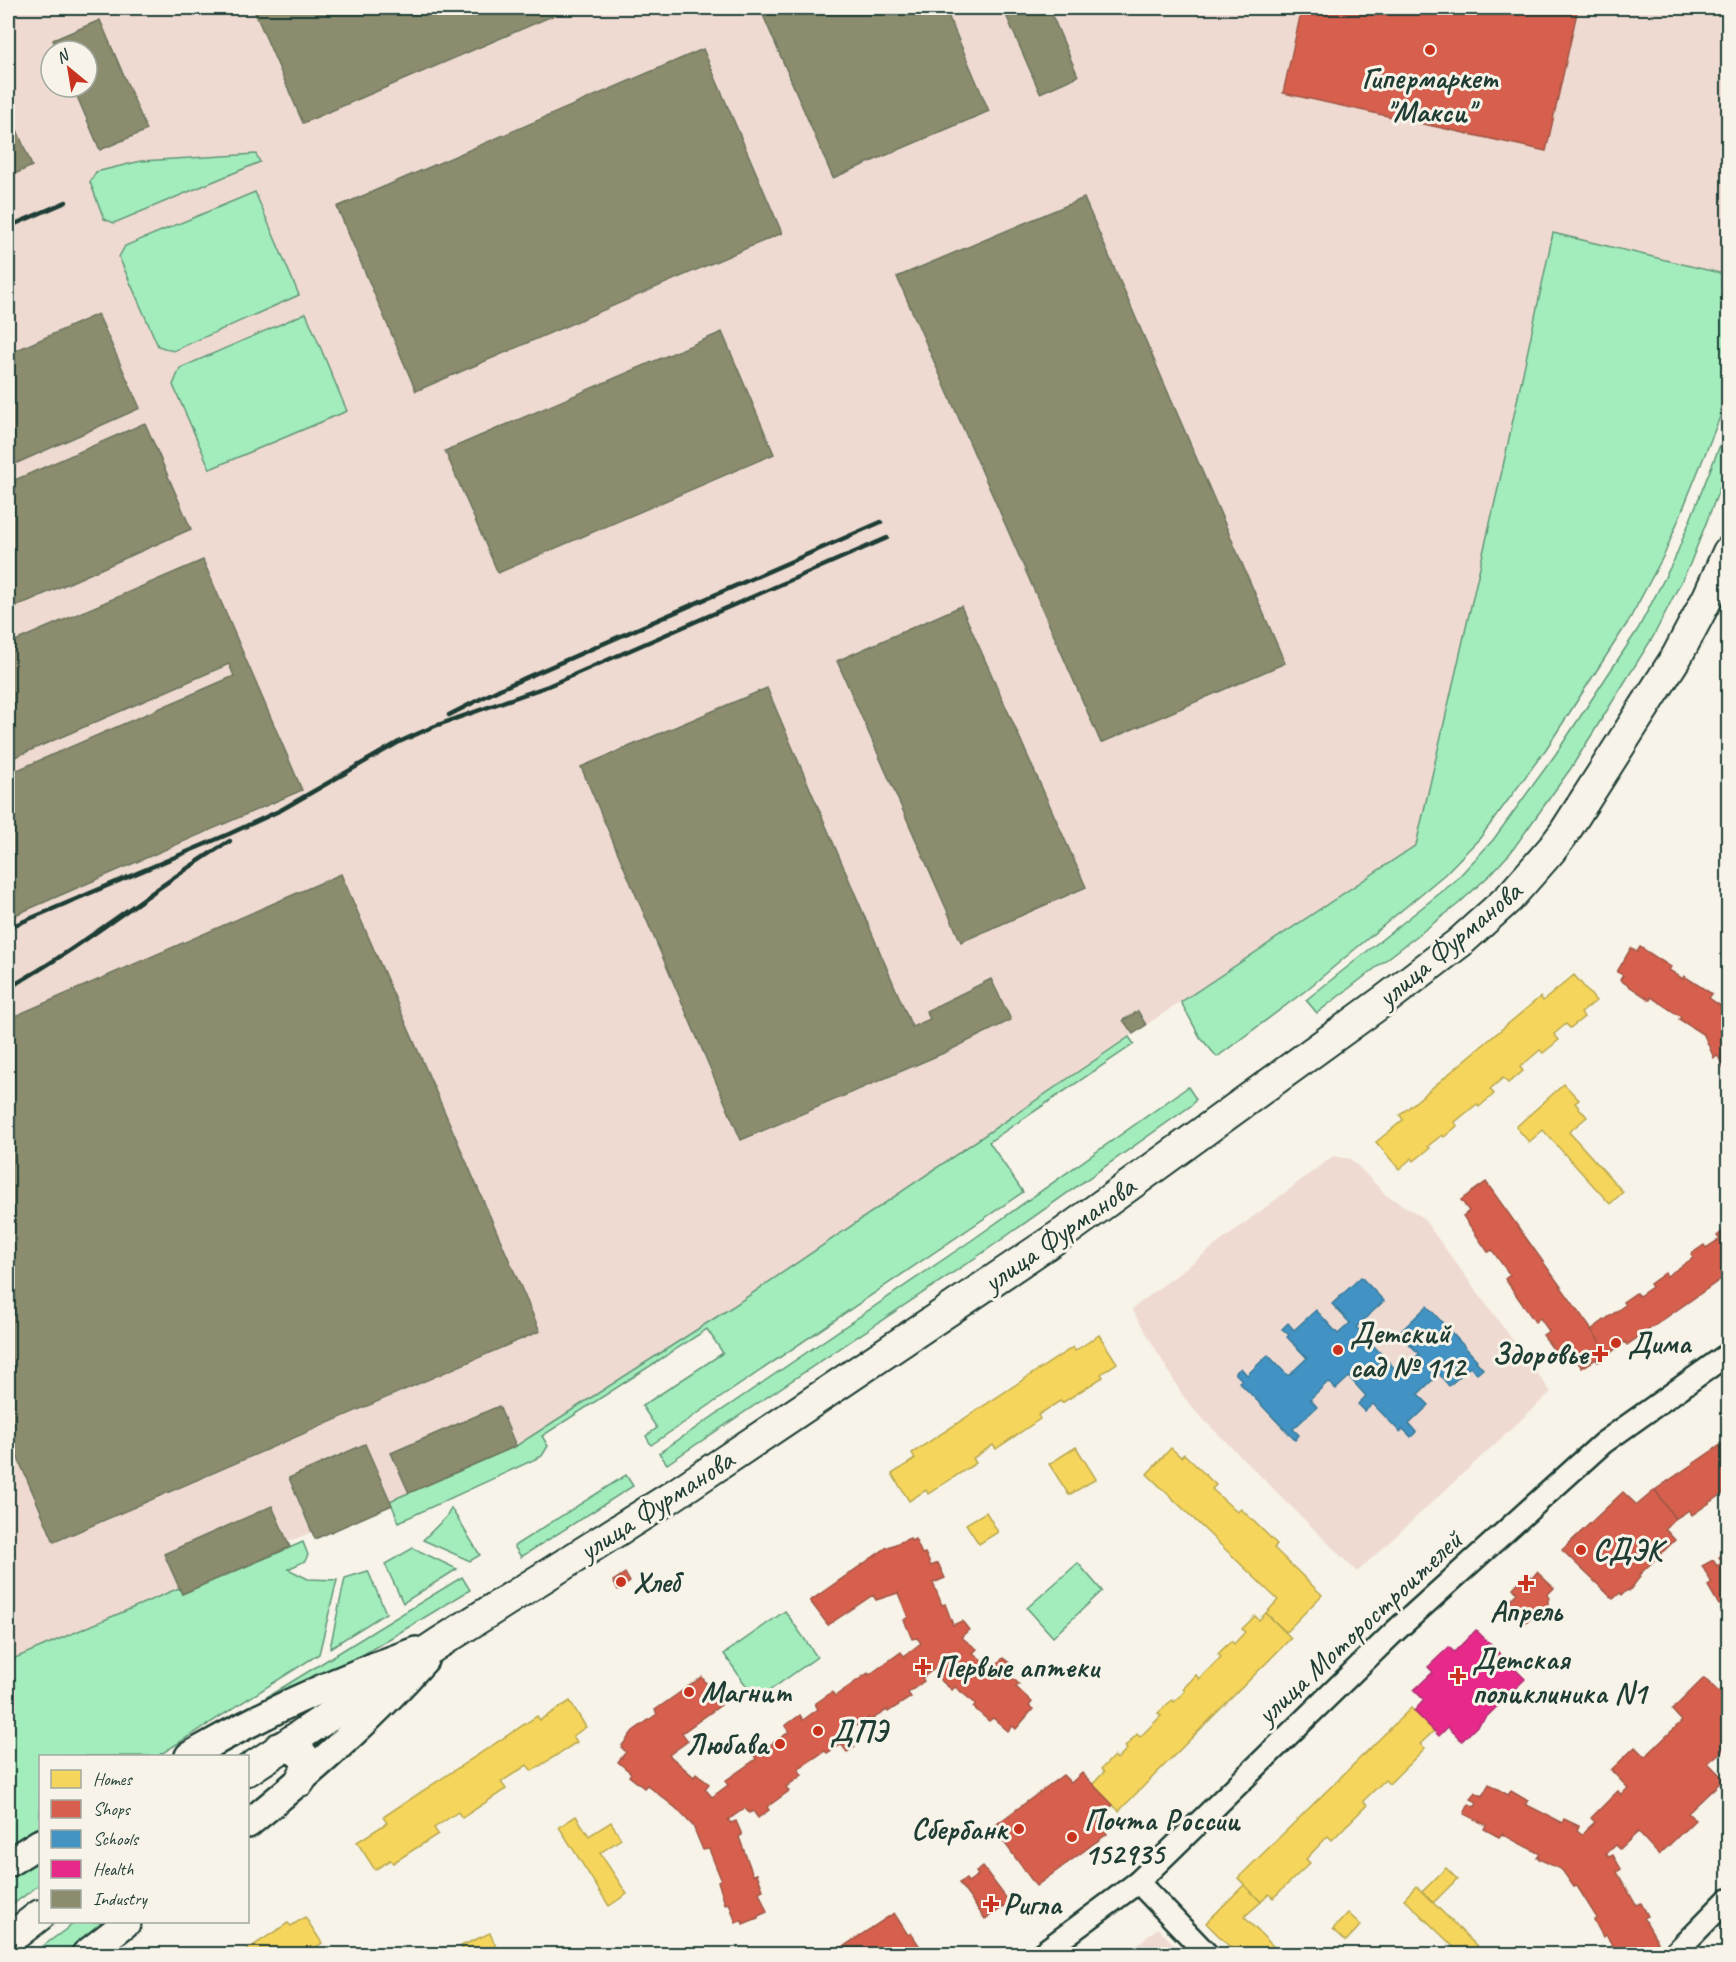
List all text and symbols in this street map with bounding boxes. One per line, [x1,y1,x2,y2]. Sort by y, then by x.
north arrow [39,39,99,99]
marker: Гипермаркет "Макси" [1423,43,1437,57]
text: N [53,44,74,68]
place label: Гипермаркет "Макси" [1362,59,1499,131]
street label: улица Фурманова [1367,871,1531,1017]
street label: улица Фурманова [974,1166,1144,1302]
place label: Детский сад № 112 [1350,1314,1467,1386]
place label: Дима [1628,1324,1693,1362]
place label: Здоровье [1492,1335,1590,1373]
marker: Дима [1609,1336,1623,1350]
marker: Детский сад № 112 [1331,1343,1345,1357]
marker: Здоровье [1593,1347,1607,1361]
street label: улица Фурманова [569,1440,742,1570]
street label: улица Моторостроителей [1246,1520,1471,1734]
place label: СДЭК [1593,1531,1668,1569]
marker: СДЭК [1574,1543,1588,1557]
place label: Хлеб [633,1563,684,1601]
marker: Хлеб [614,1575,628,1589]
marker: Апрель [1519,1576,1533,1590]
place label: Апрель [1490,1592,1564,1630]
place label: Детская поликлиника N1 [1472,1640,1650,1712]
place label: Первые аптеки [935,1648,1101,1686]
marker: Первые аптеки [916,1660,930,1674]
marker: Детская поликлиника N1 [1449,1667,1467,1685]
place label: Магнит [701,1673,792,1711]
marker: Магнит [682,1685,696,1699]
place label: ДПЭ [830,1712,890,1750]
marker: ДПЭ [811,1724,825,1738]
place label: Любава [685,1725,771,1763]
marker: Любава [773,1737,787,1751]
legend [39,1755,249,1923]
text: Homes [93,1768,133,1790]
text: Shops [93,1798,132,1820]
place label: Почта России 152935 [1084,1801,1241,1873]
place label: Сбербанк [911,1810,1009,1848]
marker: Сбербанк [1012,1822,1026,1836]
text: Schools [93,1828,140,1850]
marker: Почта России 152935 [1065,1830,1079,1844]
text: Health [93,1858,134,1880]
place label: Ригла [1003,1885,1063,1923]
text: Industry [93,1888,148,1910]
marker: Ригла [984,1897,998,1911]

